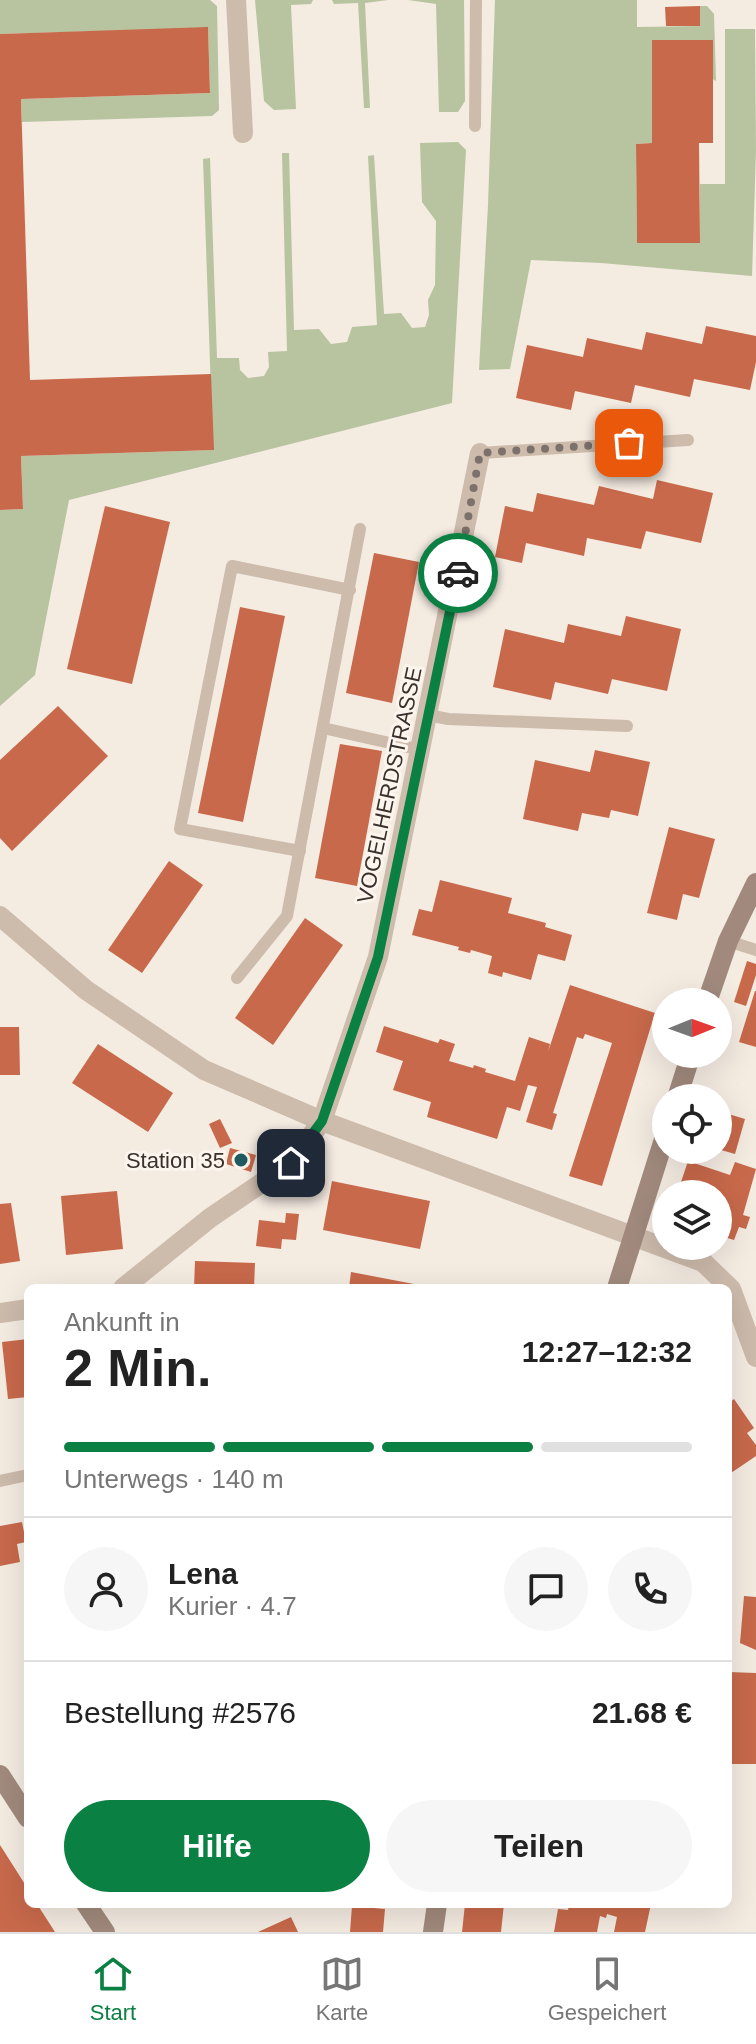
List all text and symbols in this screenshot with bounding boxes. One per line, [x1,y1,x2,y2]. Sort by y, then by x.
pin [595,409,663,477]
icon: bag [607,421,651,465]
courier [418,533,498,613]
icon: car [436,551,480,595]
street label: VOGELHERDSTRASSE [352,665,427,905]
north arrow [652,988,732,1068]
map controls [652,988,732,1260]
button: locate [652,1084,732,1164]
pin [257,1129,325,1197]
icon: home [269,1141,313,1185]
place label: Station 35 [126,1148,225,1173]
marker: Station 35 [232,1151,250,1169]
button: layers [652,1180,732,1260]
text: Ankunft in [64,1307,180,1337]
text: 12:27–12:32 [522,1335,692,1368]
text: 2 Min. [64,1339,211,1397]
text: Unterwegs · 140 m [64,1464,284,1494]
button: person [64,1547,148,1631]
button: chat [504,1547,588,1631]
button: phone [608,1547,692,1631]
text: Lena [168,1557,238,1590]
text: Kurier · 4.7 [168,1591,297,1621]
text: Bestellung #2576 [64,1696,296,1729]
text: 21.68 € [592,1696,692,1729]
button: Hilfe [64,1800,370,1892]
button: Teilen [386,1800,692,1892]
tab: Start [90,1952,136,2026]
tab: Karte [316,1952,368,2026]
tab: Gespeichert [548,1952,666,2026]

